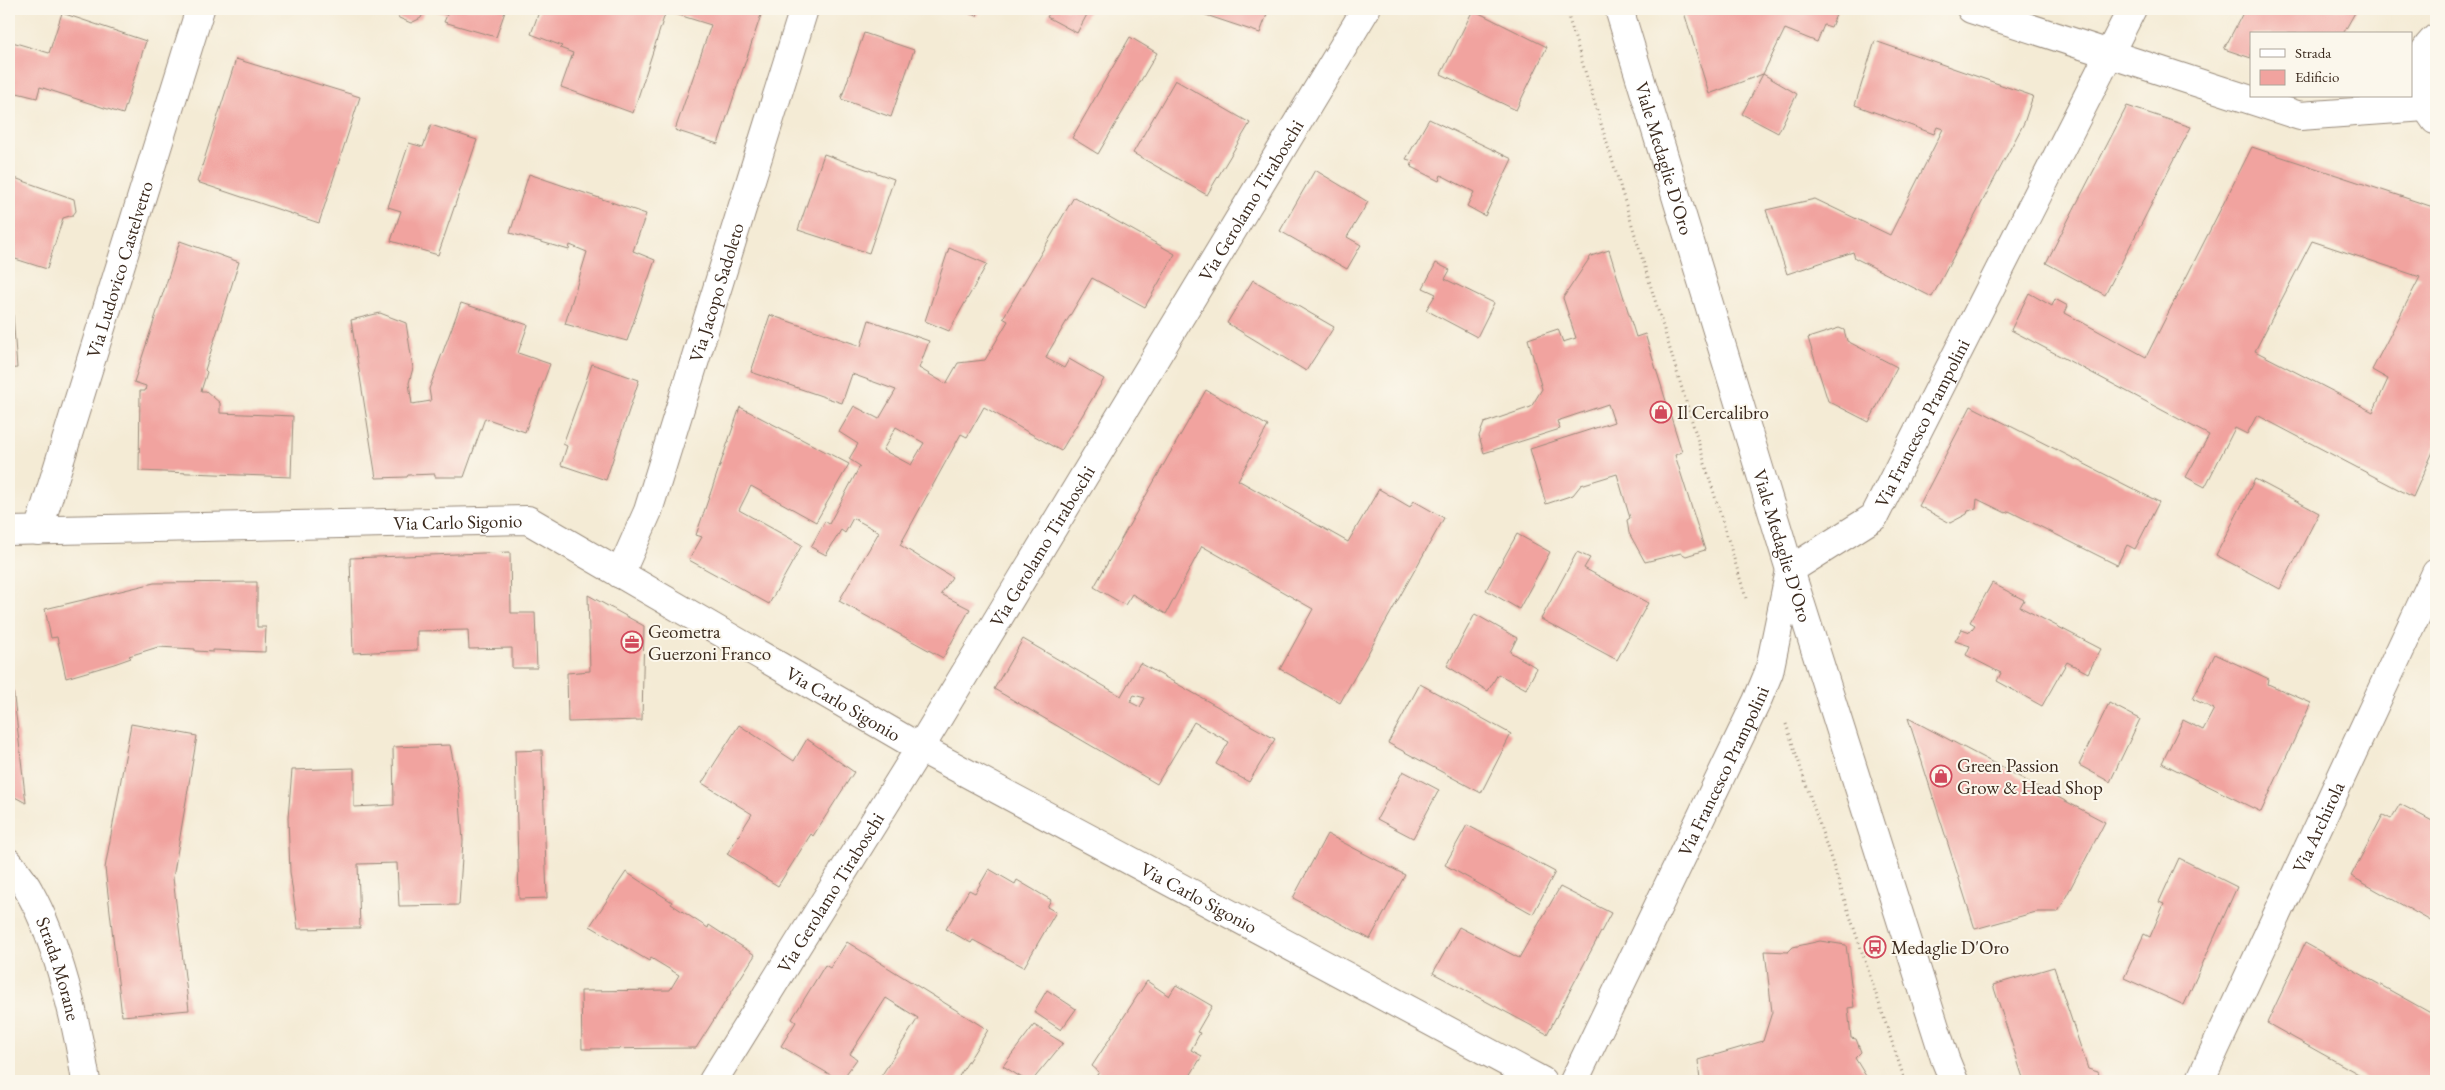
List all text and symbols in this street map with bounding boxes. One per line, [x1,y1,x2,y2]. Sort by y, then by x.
legend [2250,32,2412,98]
text: Strada [2295,43,2331,62]
text: Edificio [2295,67,2339,86]
street label: Viale Medaglie D'Oro [1629,79,1700,238]
street label: Via Gerolamo Tiraboschi [1192,115,1309,285]
street label: Via Ludovico Castelvetro [80,178,158,361]
street label: Via Jacopo Sadoleto [683,219,749,365]
street label: Via Francesco Prampolini [1868,334,1975,512]
shop icon: Il Cercalibro [1649,400,1673,424]
place label: Il Cercalibro [1677,400,1769,425]
street label: Via Gerolamo Tiraboschi [984,460,1100,631]
street label: Viale Medaglie D'Oro [1747,466,1818,625]
street label: Via Carlo Sigonio [393,508,523,535]
place label: Geometra Guerzoni Franco [648,619,771,666]
office icon: Geometra Guerzoni Franco [620,630,644,654]
street label: Via Carlo Sigonio [781,660,905,747]
street label: Via Francesco Prampolini [1672,682,1774,860]
place label: Green Passion Grow & Head Shop [1957,753,2103,800]
shop icon: Green Passion Grow & Head Shop [1929,764,1953,788]
street label: Via Archirola [2286,777,2350,877]
street label: Via Gerolamo Tiraboschi [771,807,890,977]
street label: Via Carlo Sigonio [1136,856,1262,939]
street label: Strada Morane [31,913,86,1023]
bus stop icon: Medaglie D'Oro [1863,935,1887,959]
place label: Medaglie D'Oro [1891,935,2009,960]

